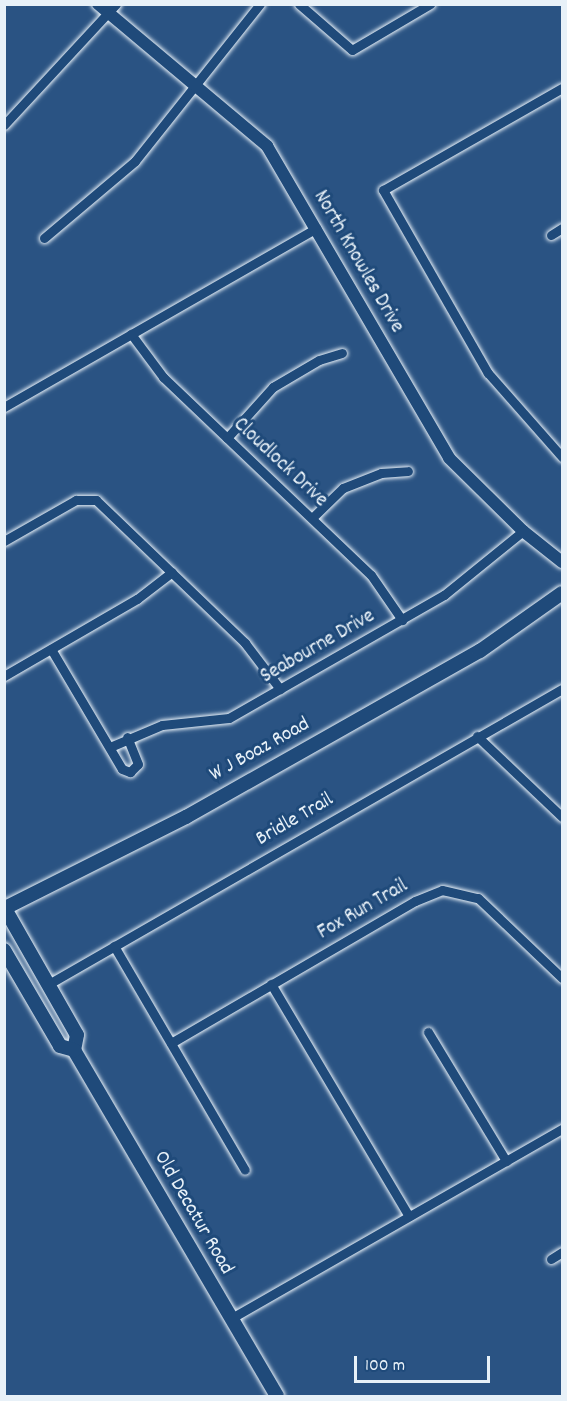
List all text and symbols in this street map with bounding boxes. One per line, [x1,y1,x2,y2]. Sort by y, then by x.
street label: North Knowles Drive [307,186,409,338]
street label: Cloudlock Drive [227,413,333,513]
street label: Seabourne Drive [256,604,380,690]
street label: W J Boaz Road [206,712,314,788]
street label: Bridle Trail [252,788,338,852]
street label: Fox Run Trail [313,874,413,946]
street label: Old Decatur Road [147,1147,239,1279]
scale bar [357,1344,494,1382]
text: 100 m [365,1354,405,1379]

